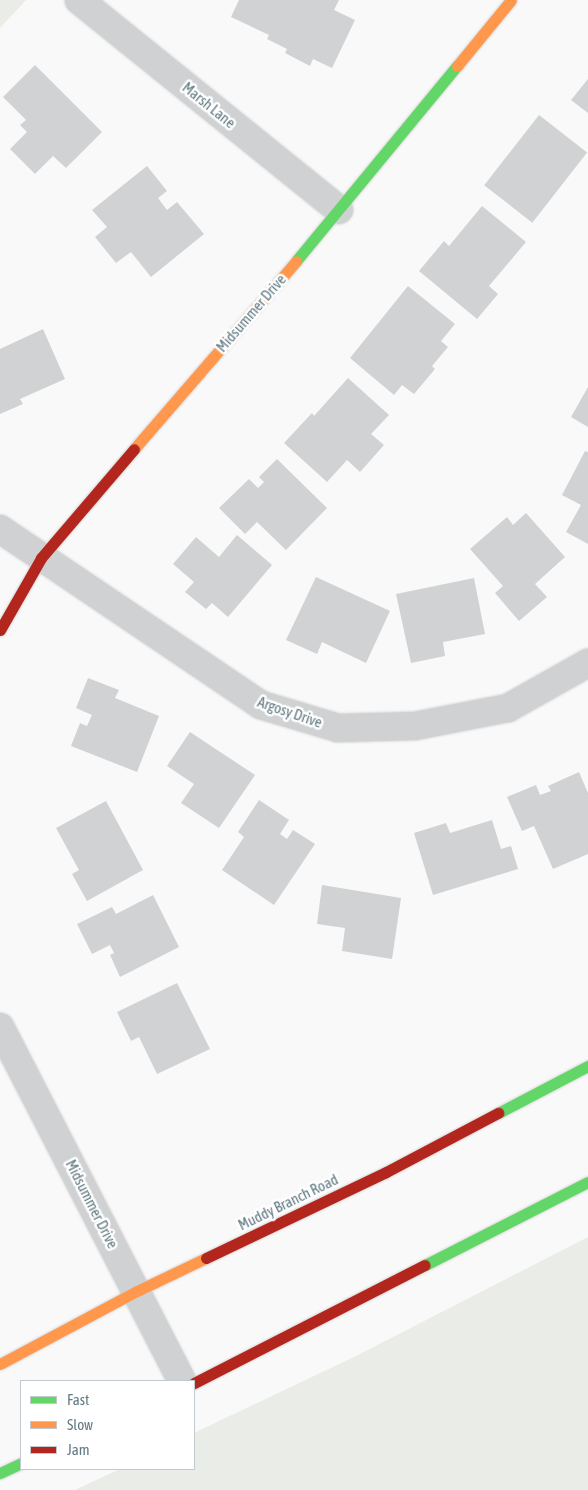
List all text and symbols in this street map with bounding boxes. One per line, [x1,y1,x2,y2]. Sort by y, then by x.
street label: Marsh Lane [179,78,239,132]
street label: Midsummer Drive [212,270,290,356]
street label: Argosy Drive [255,693,325,731]
street label: Midsummer Drive [62,1157,122,1251]
street label: Muddy Branch Road [235,1170,341,1234]
legend [20,1380,195,1470]
text: Fast [67,1391,89,1408]
text: Slow [67,1416,93,1433]
text: Jam [67,1441,90,1458]

